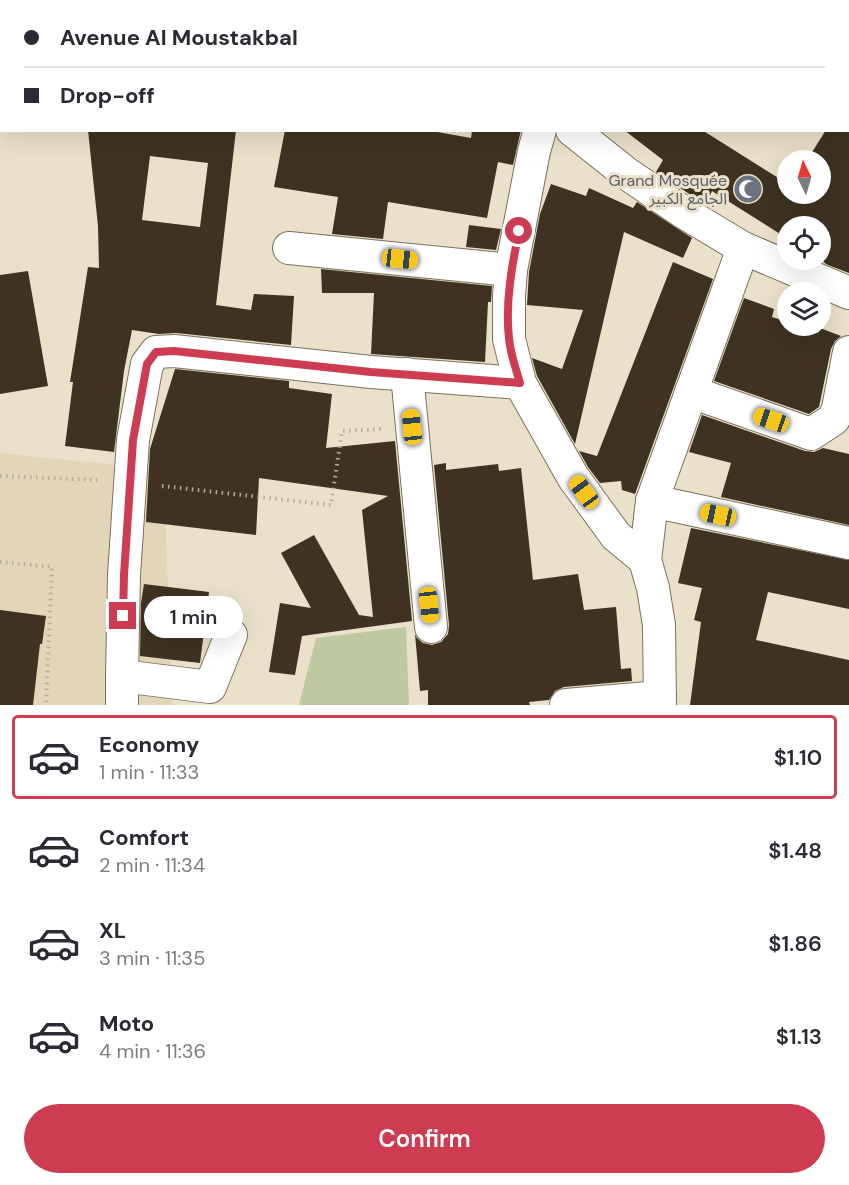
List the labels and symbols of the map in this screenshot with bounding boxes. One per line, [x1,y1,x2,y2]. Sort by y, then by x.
north arrow [777,150,831,204]
place label: Grand Mosquée الجامع الكبير [608,170,727,211]
mosque icon: Grand Mosquée الجامع الكبير [732,173,764,205]
route start [505,217,532,244]
car [381,248,419,270]
car [751,406,791,434]
car [401,408,423,446]
car [566,472,602,512]
car [699,502,737,528]
car [418,586,440,624]
callout: 1 min [144,595,243,637]
route end [109,602,136,629]

